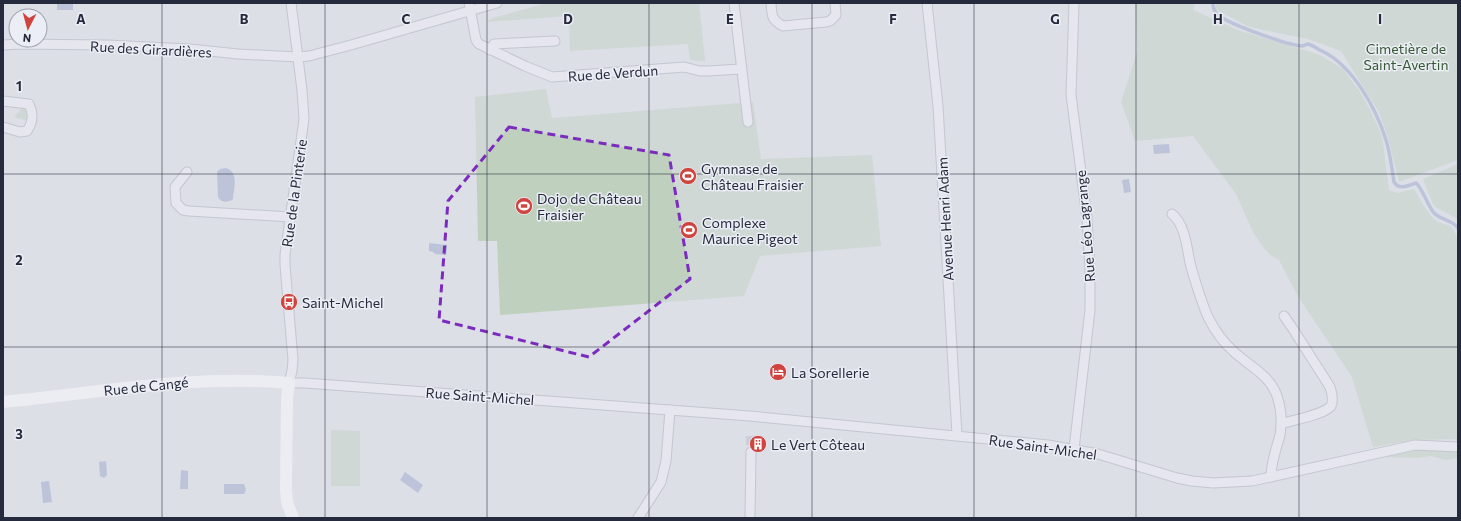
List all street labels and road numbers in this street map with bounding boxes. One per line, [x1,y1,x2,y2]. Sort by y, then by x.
street label: Rue des Girardières [90,37,212,61]
street label: Rue de Verdun [567,61,659,85]
street label: Rue de la Pinterie [278,138,310,248]
street label: Avenue Henri Adam [933,157,957,281]
street label: Rue Léo Lagrange [1072,169,1098,283]
street label: Rue de Cangé [103,373,189,399]
street label: Rue Saint-Michel [425,384,535,408]
street label: Rue Saint-Michel [988,431,1098,463]

